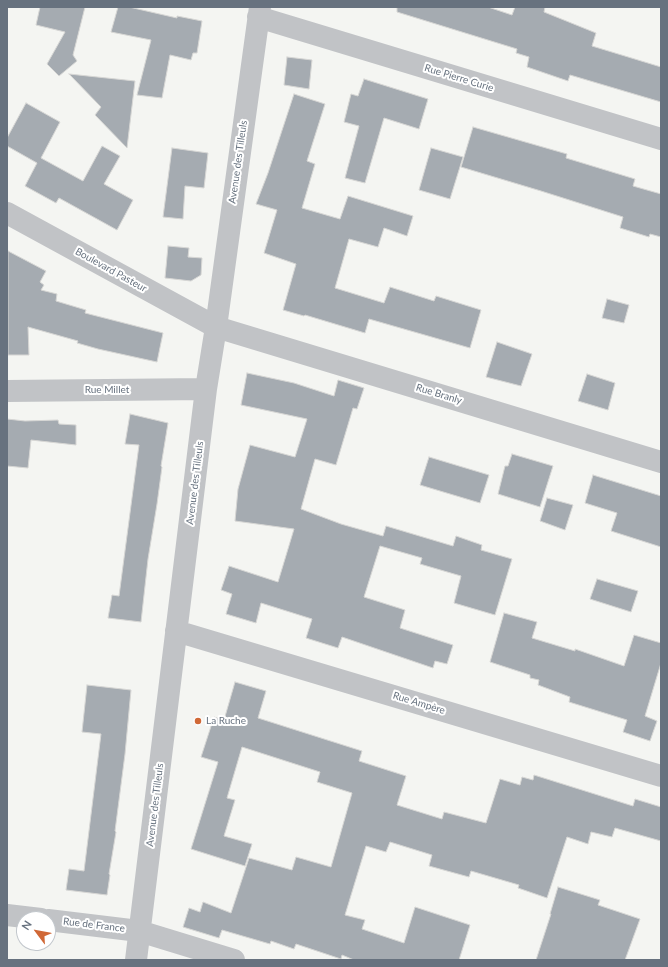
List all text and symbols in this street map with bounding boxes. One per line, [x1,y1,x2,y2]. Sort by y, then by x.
street label: Rue Pierre Curie [423,62,495,94]
street label: Avenue des Tilleuls [226,120,250,204]
street label: Boulevard Pasteur [73,245,149,295]
street label: Rue Branly [415,381,463,407]
street label: Rue Millet [85,384,129,396]
street label: Avenue des Tilleuls [184,441,206,525]
street label: Rue Ampère [391,689,447,717]
place label: La Ruche [206,715,246,727]
marker: La Ruche [193,716,203,726]
street label: Avenue des Tilleuls [144,763,166,847]
north arrow [16,911,56,951]
street label: Rue de France [62,915,126,935]
text: N [18,918,34,932]

